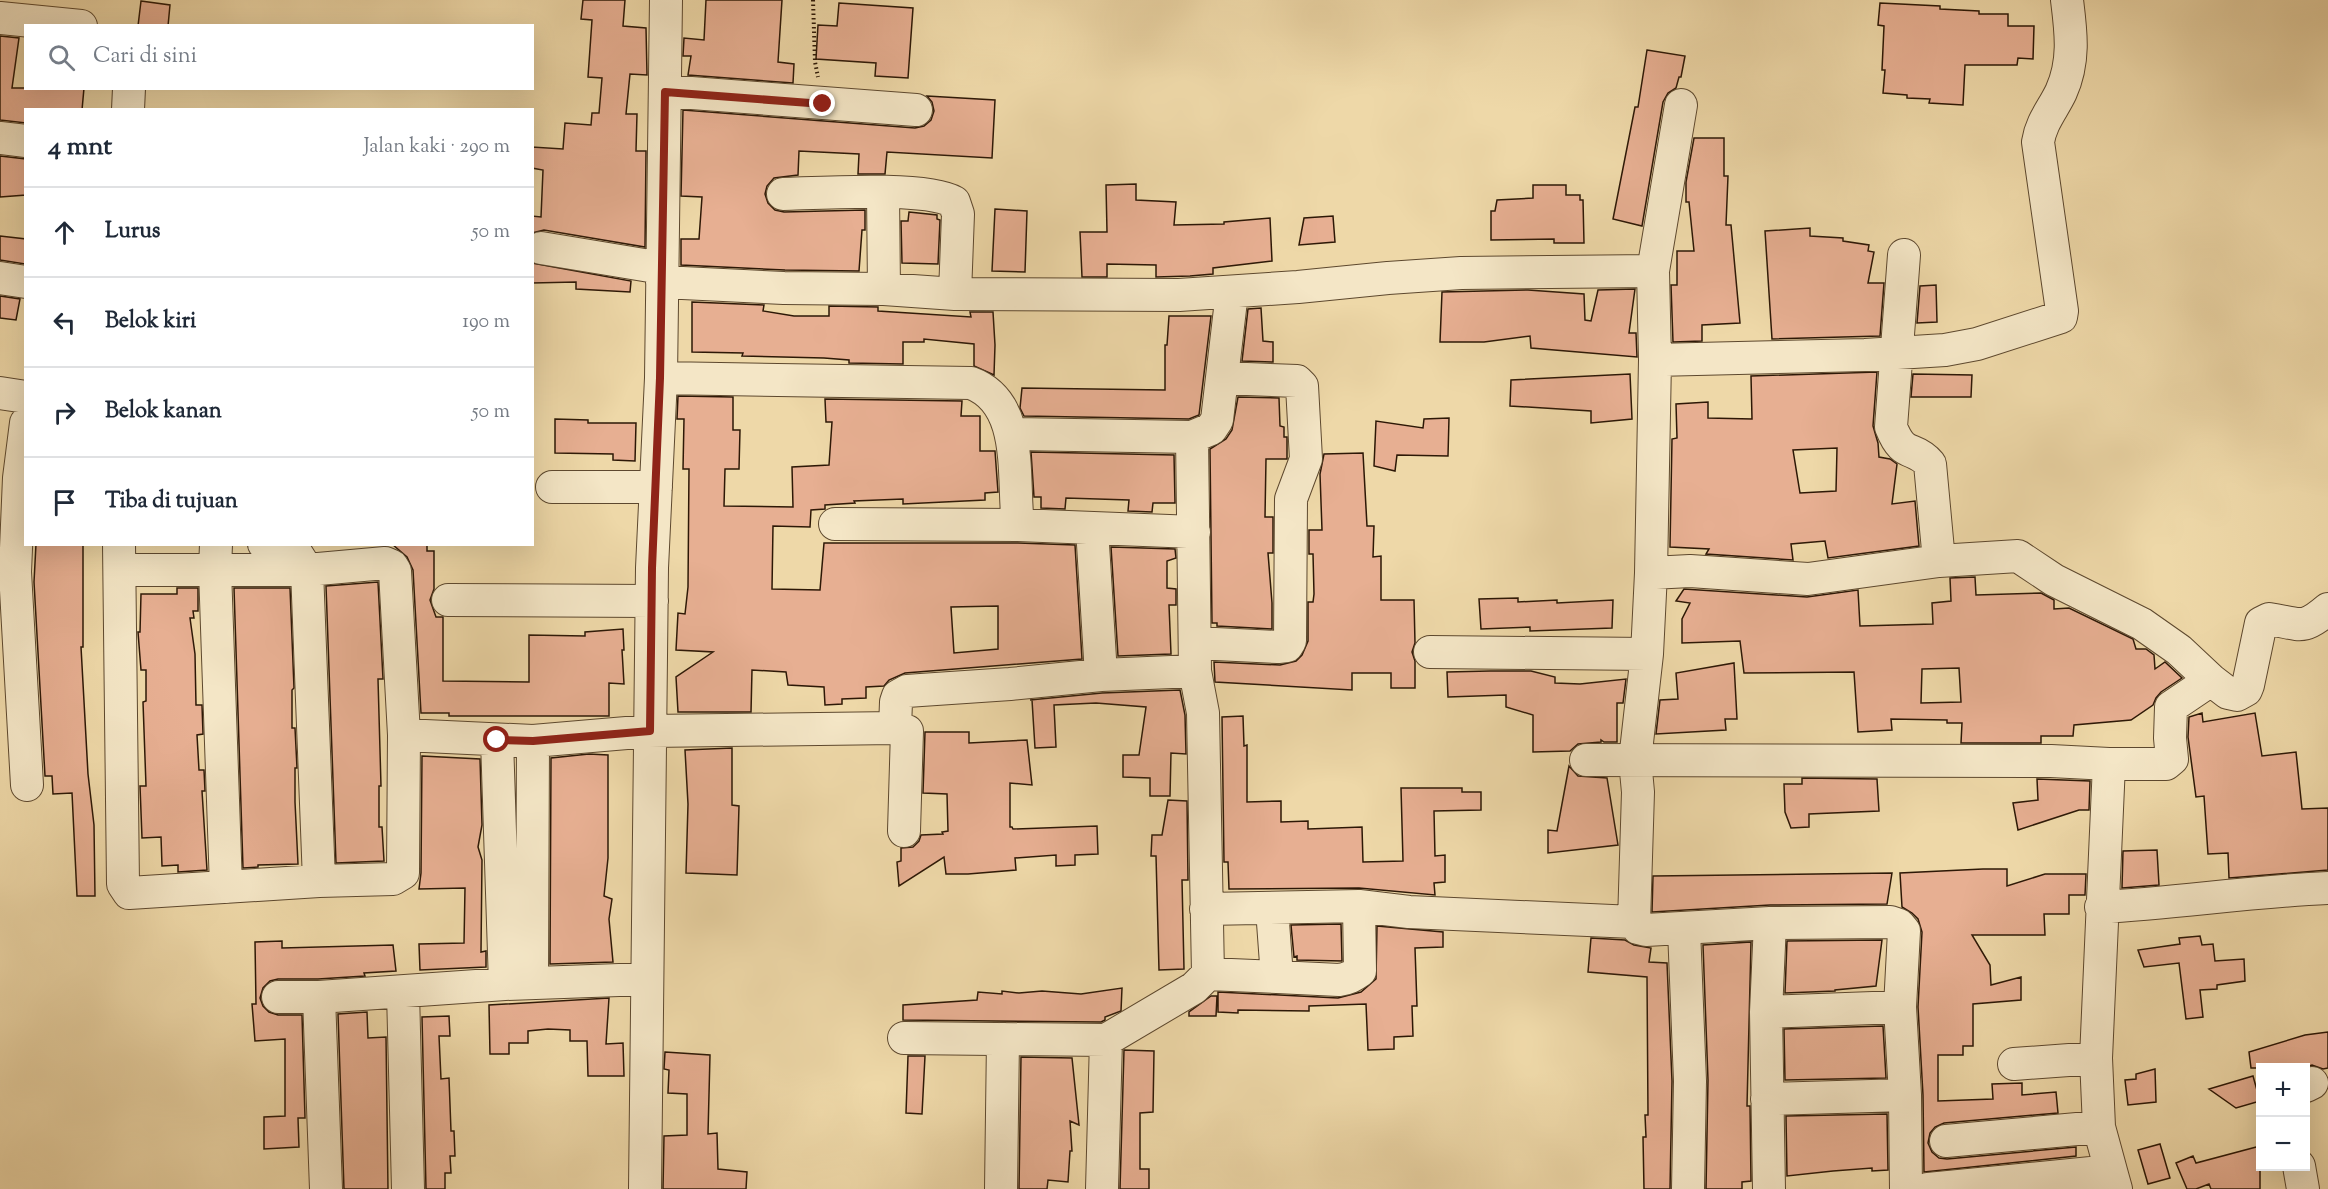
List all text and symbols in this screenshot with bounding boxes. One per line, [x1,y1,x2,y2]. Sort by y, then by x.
search box [24,24,534,90]
icon: search [45,41,78,74]
text: Cari di sini [93,41,197,73]
route end [809,90,835,116]
text: 4 mnt [48,129,112,166]
text: Jalan kaki · 290 m [363,133,510,162]
icon: ahead [48,216,81,249]
text: Lurus [105,216,161,248]
text: 50 m [472,218,510,247]
icon: left [48,306,81,339]
text: Belok kiri [105,306,196,338]
text: 190 m [462,308,510,337]
icon: right [48,396,81,429]
text: Belok kanan [105,396,222,428]
text: 50 m [472,398,510,427]
icon: arrive [48,486,81,519]
text: Tiba di tujuan [105,486,238,518]
route start [483,726,509,752]
map controls [2256,1063,2310,1171]
button: + [2256,1063,2310,1117]
button: − [2256,1117,2310,1171]

